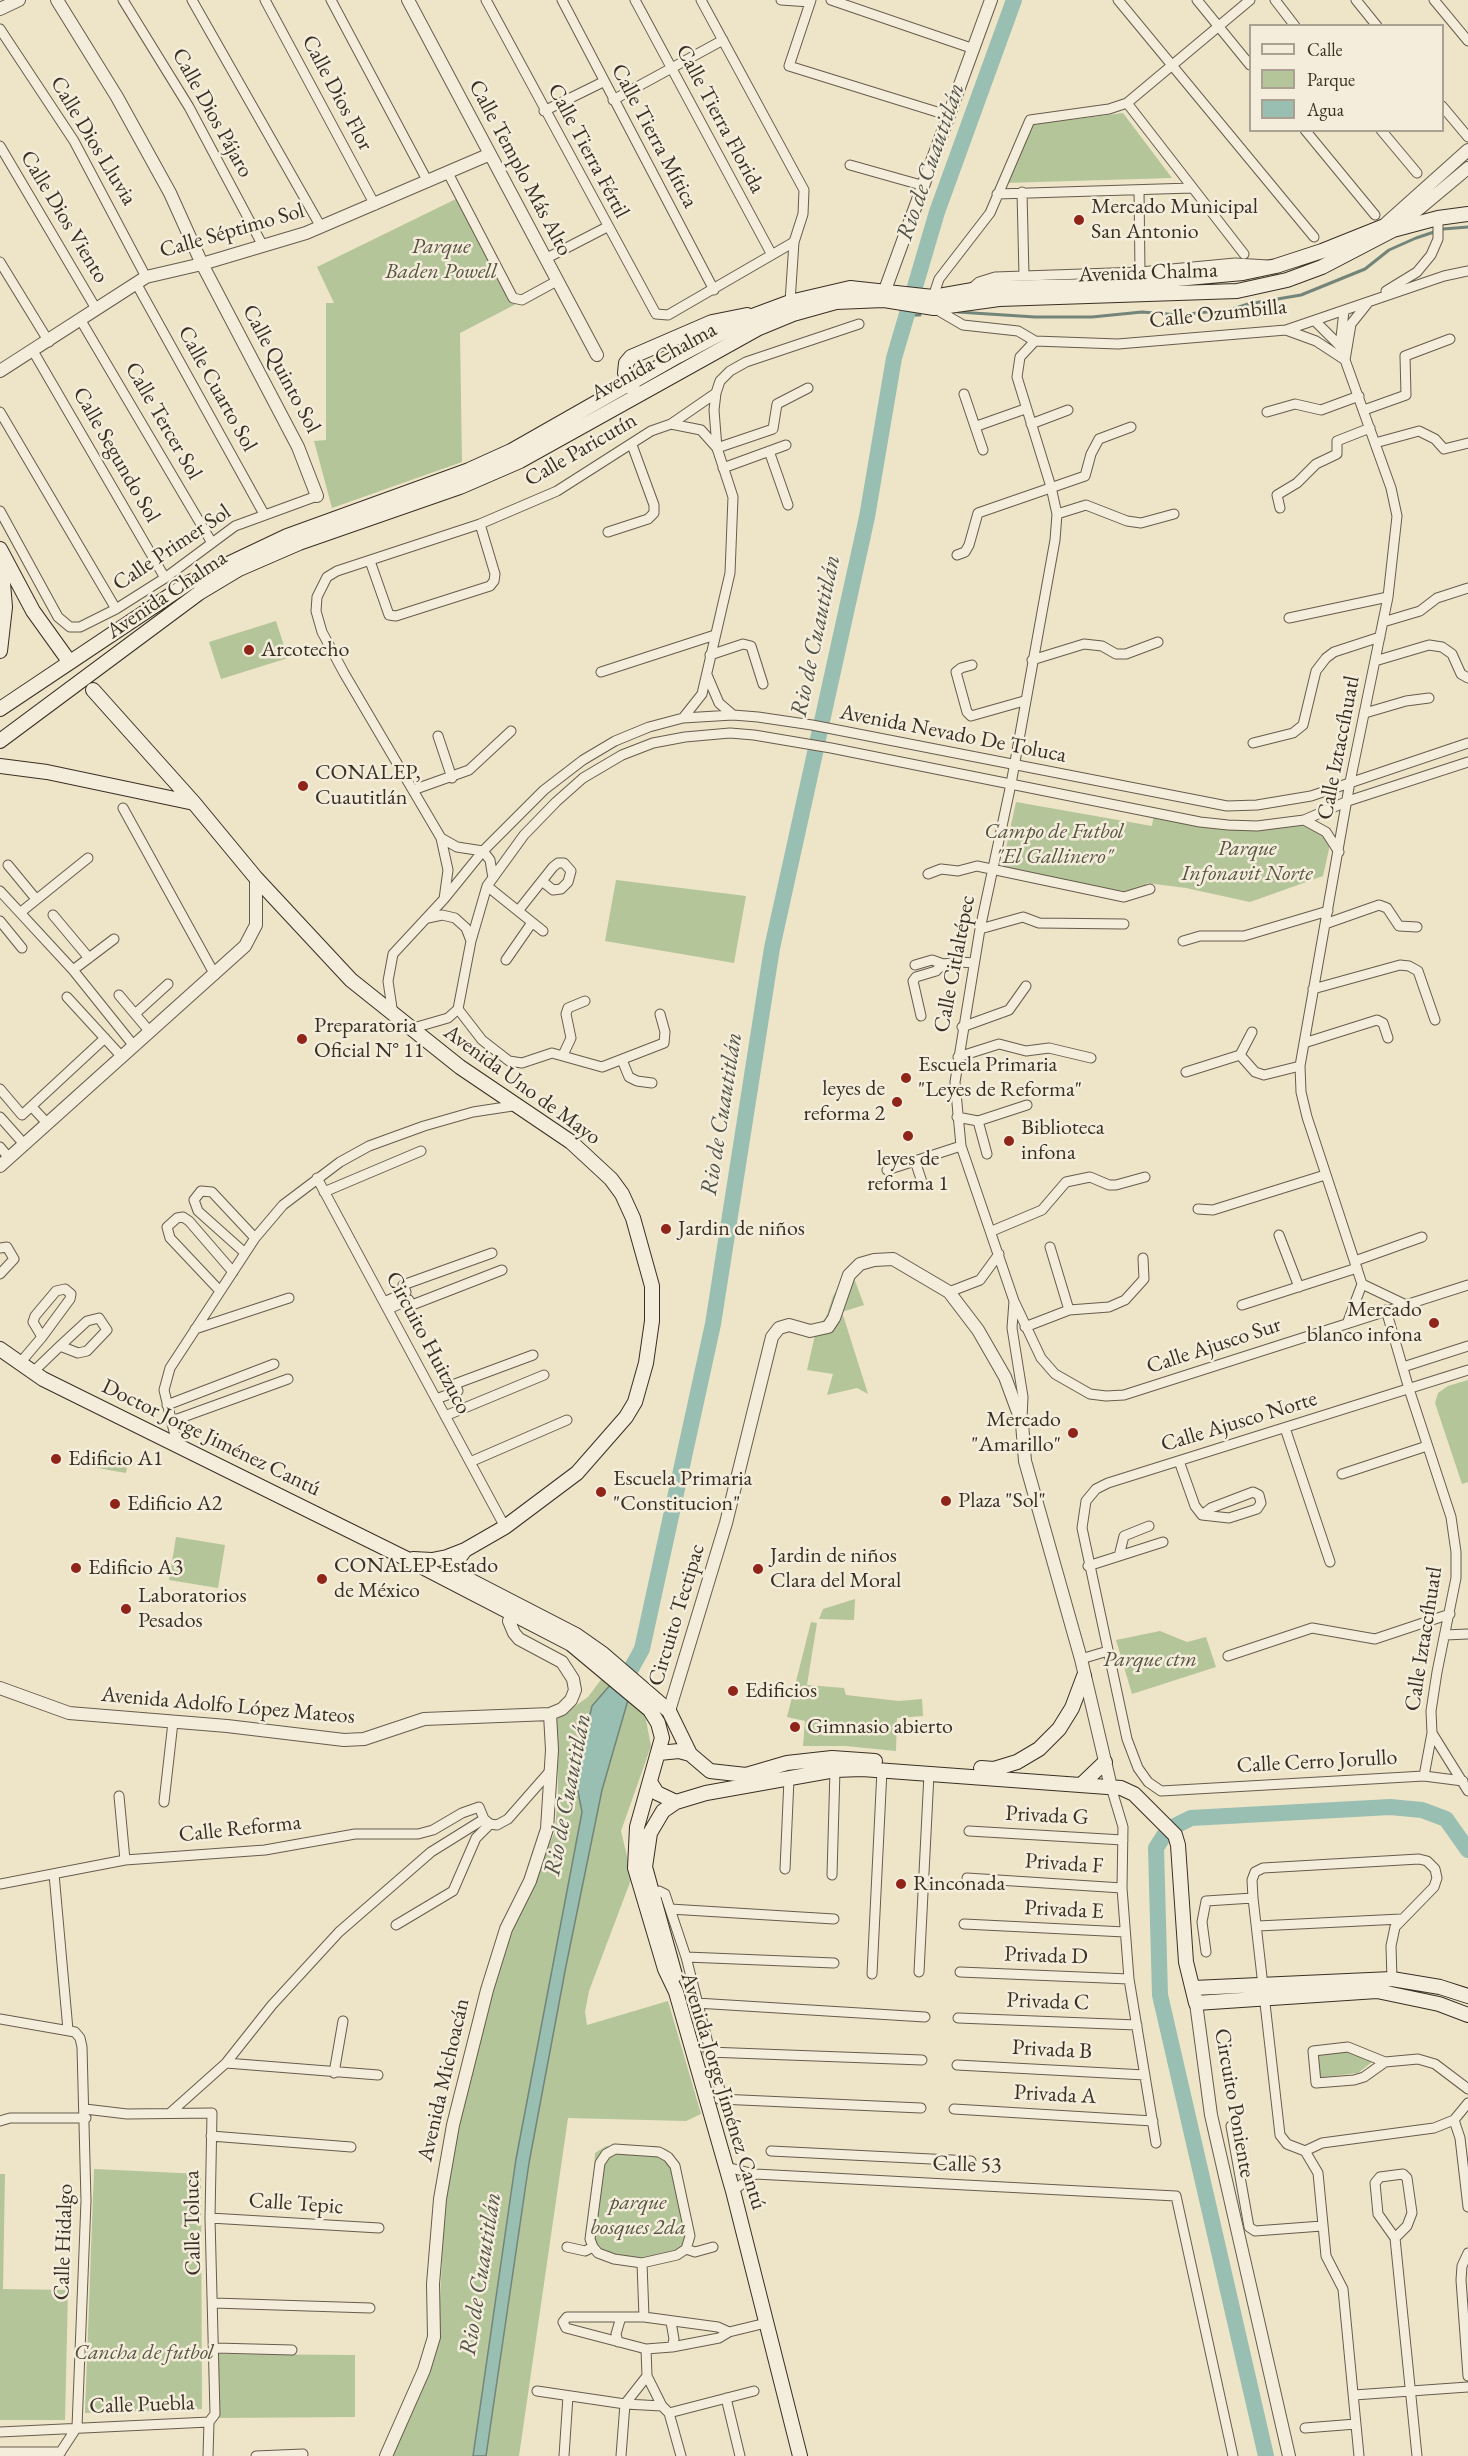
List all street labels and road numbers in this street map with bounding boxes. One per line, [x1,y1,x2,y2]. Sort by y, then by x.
street label: Calle Dios Flor [296,31,378,155]
street label: Calle Tierra Florida [670,40,770,198]
street label: Calle Dios Pájaro [166,44,258,182]
street label: Calle Tierra Mítica [605,59,703,213]
street label: Calle Dios Lluvia [44,72,142,210]
street label: Calle Templo Más Alto [462,75,578,261]
street label: Calle Tierra Fértil [541,79,635,223]
street label: Calle Dios Viento [14,146,114,288]
street label: Calle Séptimo Sol [157,198,307,264]
street label: Avenida Chalma [1078,257,1218,289]
street label: Calle Ozumbilla [1148,294,1288,334]
street label: Calle Quinto Sol [236,300,326,438]
street label: Avenida Chalma [587,317,721,407]
street label: Calle Cuarto Sol [172,322,262,456]
street label: Calle Tercer Sol [119,358,207,484]
street label: Calle Segundo Sol [67,383,165,527]
street label: Calle Paricutín [520,407,642,493]
street label: Calle Primer Sol [108,499,236,597]
street label: Avenida Chalma [102,545,232,645]
street label: Calle Iztaccíhuatl [1312,674,1366,822]
street label: Avenida Nevado De Toluca [838,699,1068,769]
street label: Calle Citlaltépec [929,893,981,1035]
street label: Avenida Uno de Mayo [438,1019,606,1151]
street label: Circuito Huitzuco [379,1267,477,1419]
street label: Calle Ajusco Sur [1143,1312,1285,1380]
street label: Doctor Jorge Jiménez Cantú [97,1373,325,1503]
street label: Calle Ajusco Norte [1158,1386,1320,1458]
street label: Circuito Tectipac [643,1541,711,1689]
street label: Calle Iztaccíhuatl [1400,1565,1448,1713]
street label: Avenida Adolfo López Mateos [100,1682,356,1730]
street label: Calle Cerro Jorullo [1236,1745,1398,1779]
street label: Privada G [1005,1801,1089,1831]
street label: Calle Reforma [178,1809,302,1849]
street label: Privada F [1024,1848,1104,1880]
street label: Privada E [1024,1895,1104,1925]
street label: Privada D [1004,1941,1088,1971]
street label: Avenida Jorge Jiménez Cantú [674,1969,772,2213]
street label: Privada C [1006,1987,1090,2017]
street label: Avenida Michoacán [412,1996,476,2164]
street label: Circuito Poniente [1208,2026,1260,2180]
street label: Privada B [1011,2035,1093,2065]
street label: Privada A [1013,2080,1097,2110]
street label: Calle 53 [932,2151,1002,2179]
street label: Calle Toluca [179,2170,207,2276]
street label: Calle Hidalgo [49,2183,79,2301]
street label: Calle Tepic [248,2188,344,2220]
street label: Calle Puebla [89,2390,195,2420]

